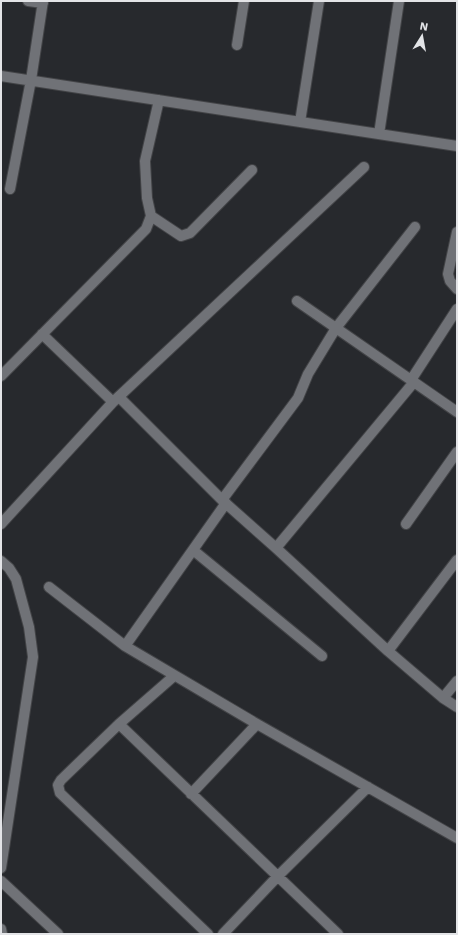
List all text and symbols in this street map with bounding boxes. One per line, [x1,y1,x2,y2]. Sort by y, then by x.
north arrow [402,16,442,56]
text: N [419,20,429,34]

